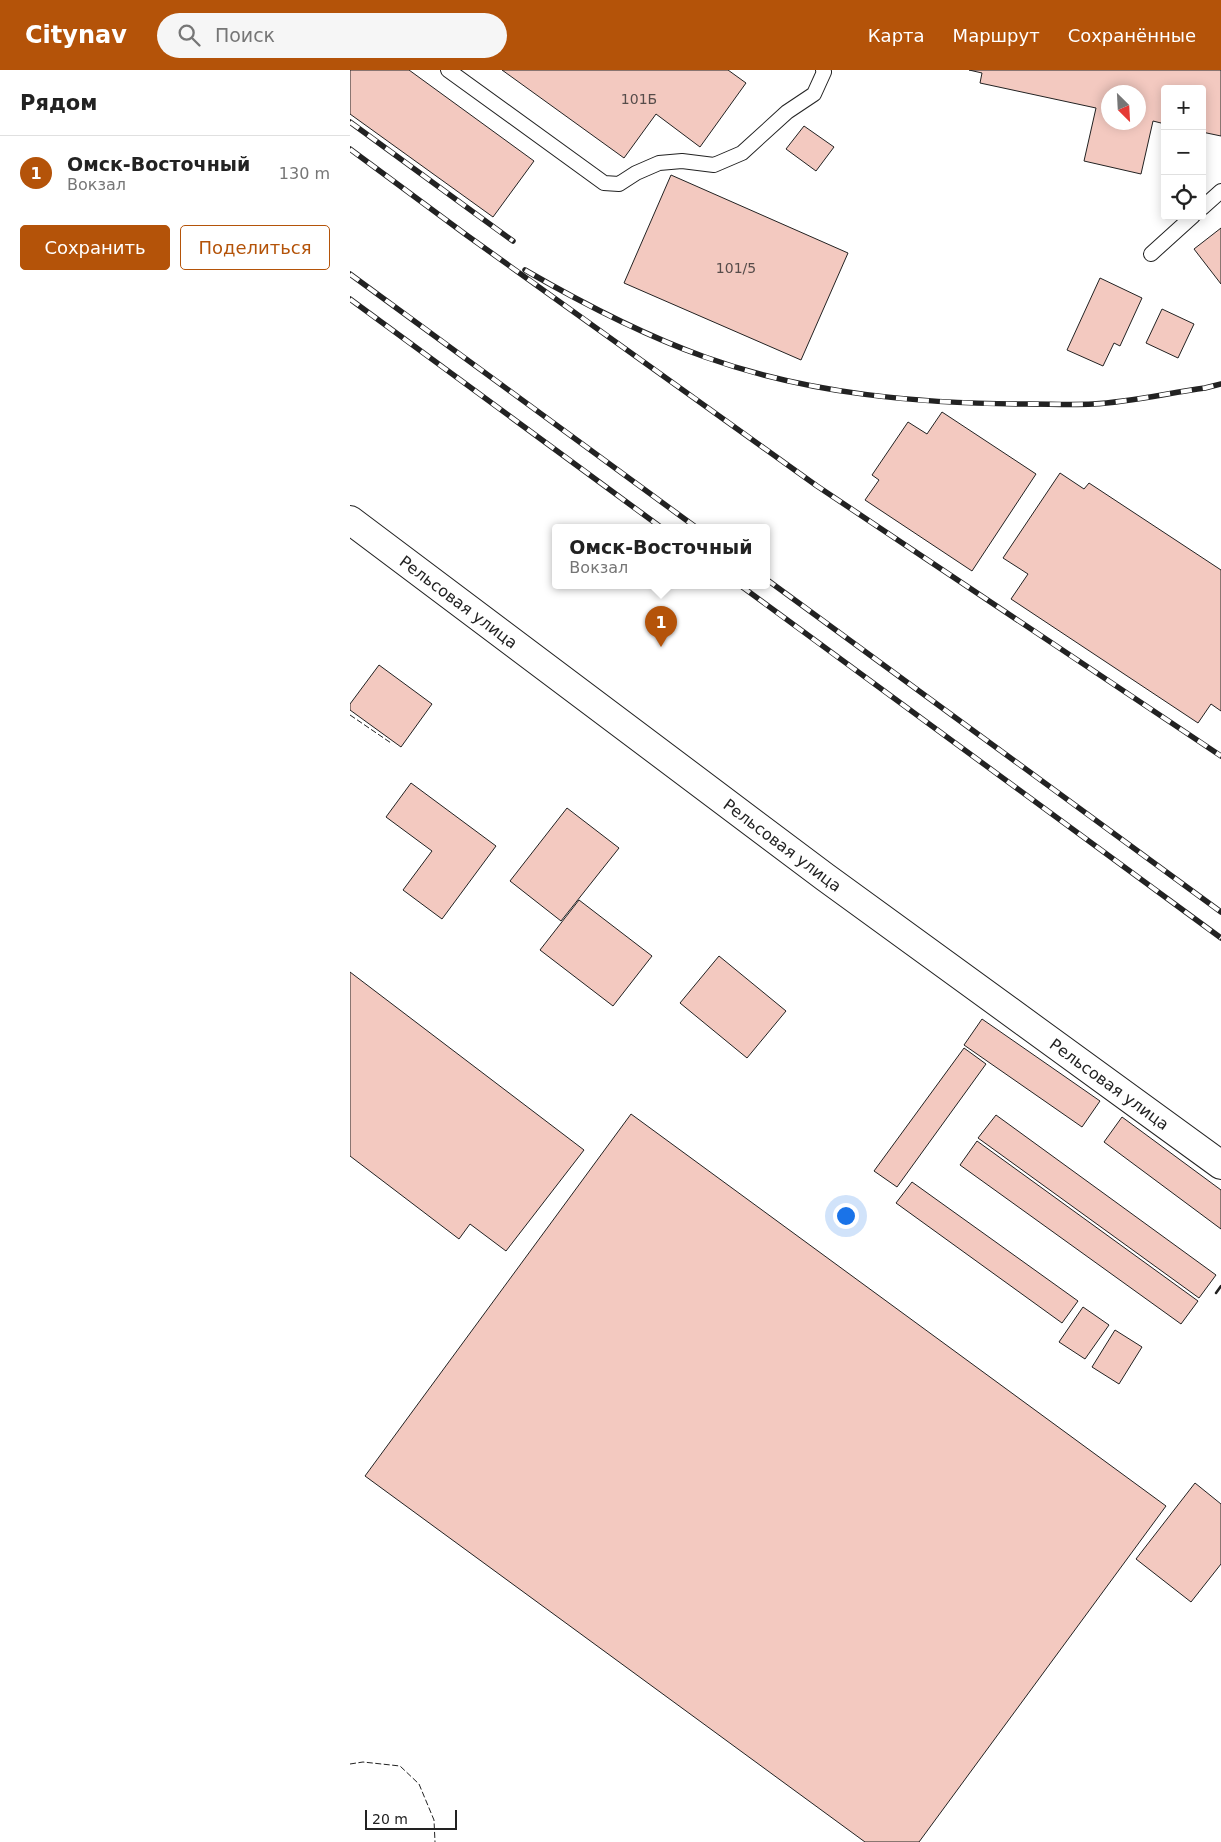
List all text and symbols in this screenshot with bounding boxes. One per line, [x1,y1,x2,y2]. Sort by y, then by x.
search box [157,13,507,58]
text: Citynav [25,21,127,49]
icon: search [175,21,203,49]
text: Поиск [215,24,275,46]
text: Карта [868,25,925,46]
text: Маршрут [953,25,1040,46]
text: Сохранённые [1068,25,1196,46]
north arrow [1101,85,1146,130]
map controls [1161,85,1206,220]
button: + [1161,85,1206,130]
text: Рядом [20,91,97,115]
house number: 101Б [621,91,657,107]
button: − [1161,130,1206,175]
text: Омск-Восточный [67,153,250,175]
text: 1 [30,164,42,183]
text: 130 m [279,164,330,183]
text: Вокзал [67,175,126,194]
button: locate [1161,175,1206,220]
button: Сохранить [20,225,170,270]
button: Поделиться [180,225,330,270]
house number: 101/5 [716,260,756,276]
popup [552,524,770,589]
text: Омск-Восточный [569,536,753,558]
street label: Рельсовая улица [396,552,521,653]
text: Вокзал [569,558,628,577]
pin: 1 [645,606,677,647]
street label: Рельсовая улица [719,795,845,896]
street label: Рельсовая улица [1046,1035,1172,1134]
your location [833,1203,859,1229]
scale bar [365,1807,458,1830]
text: 20 m [372,1811,408,1827]

